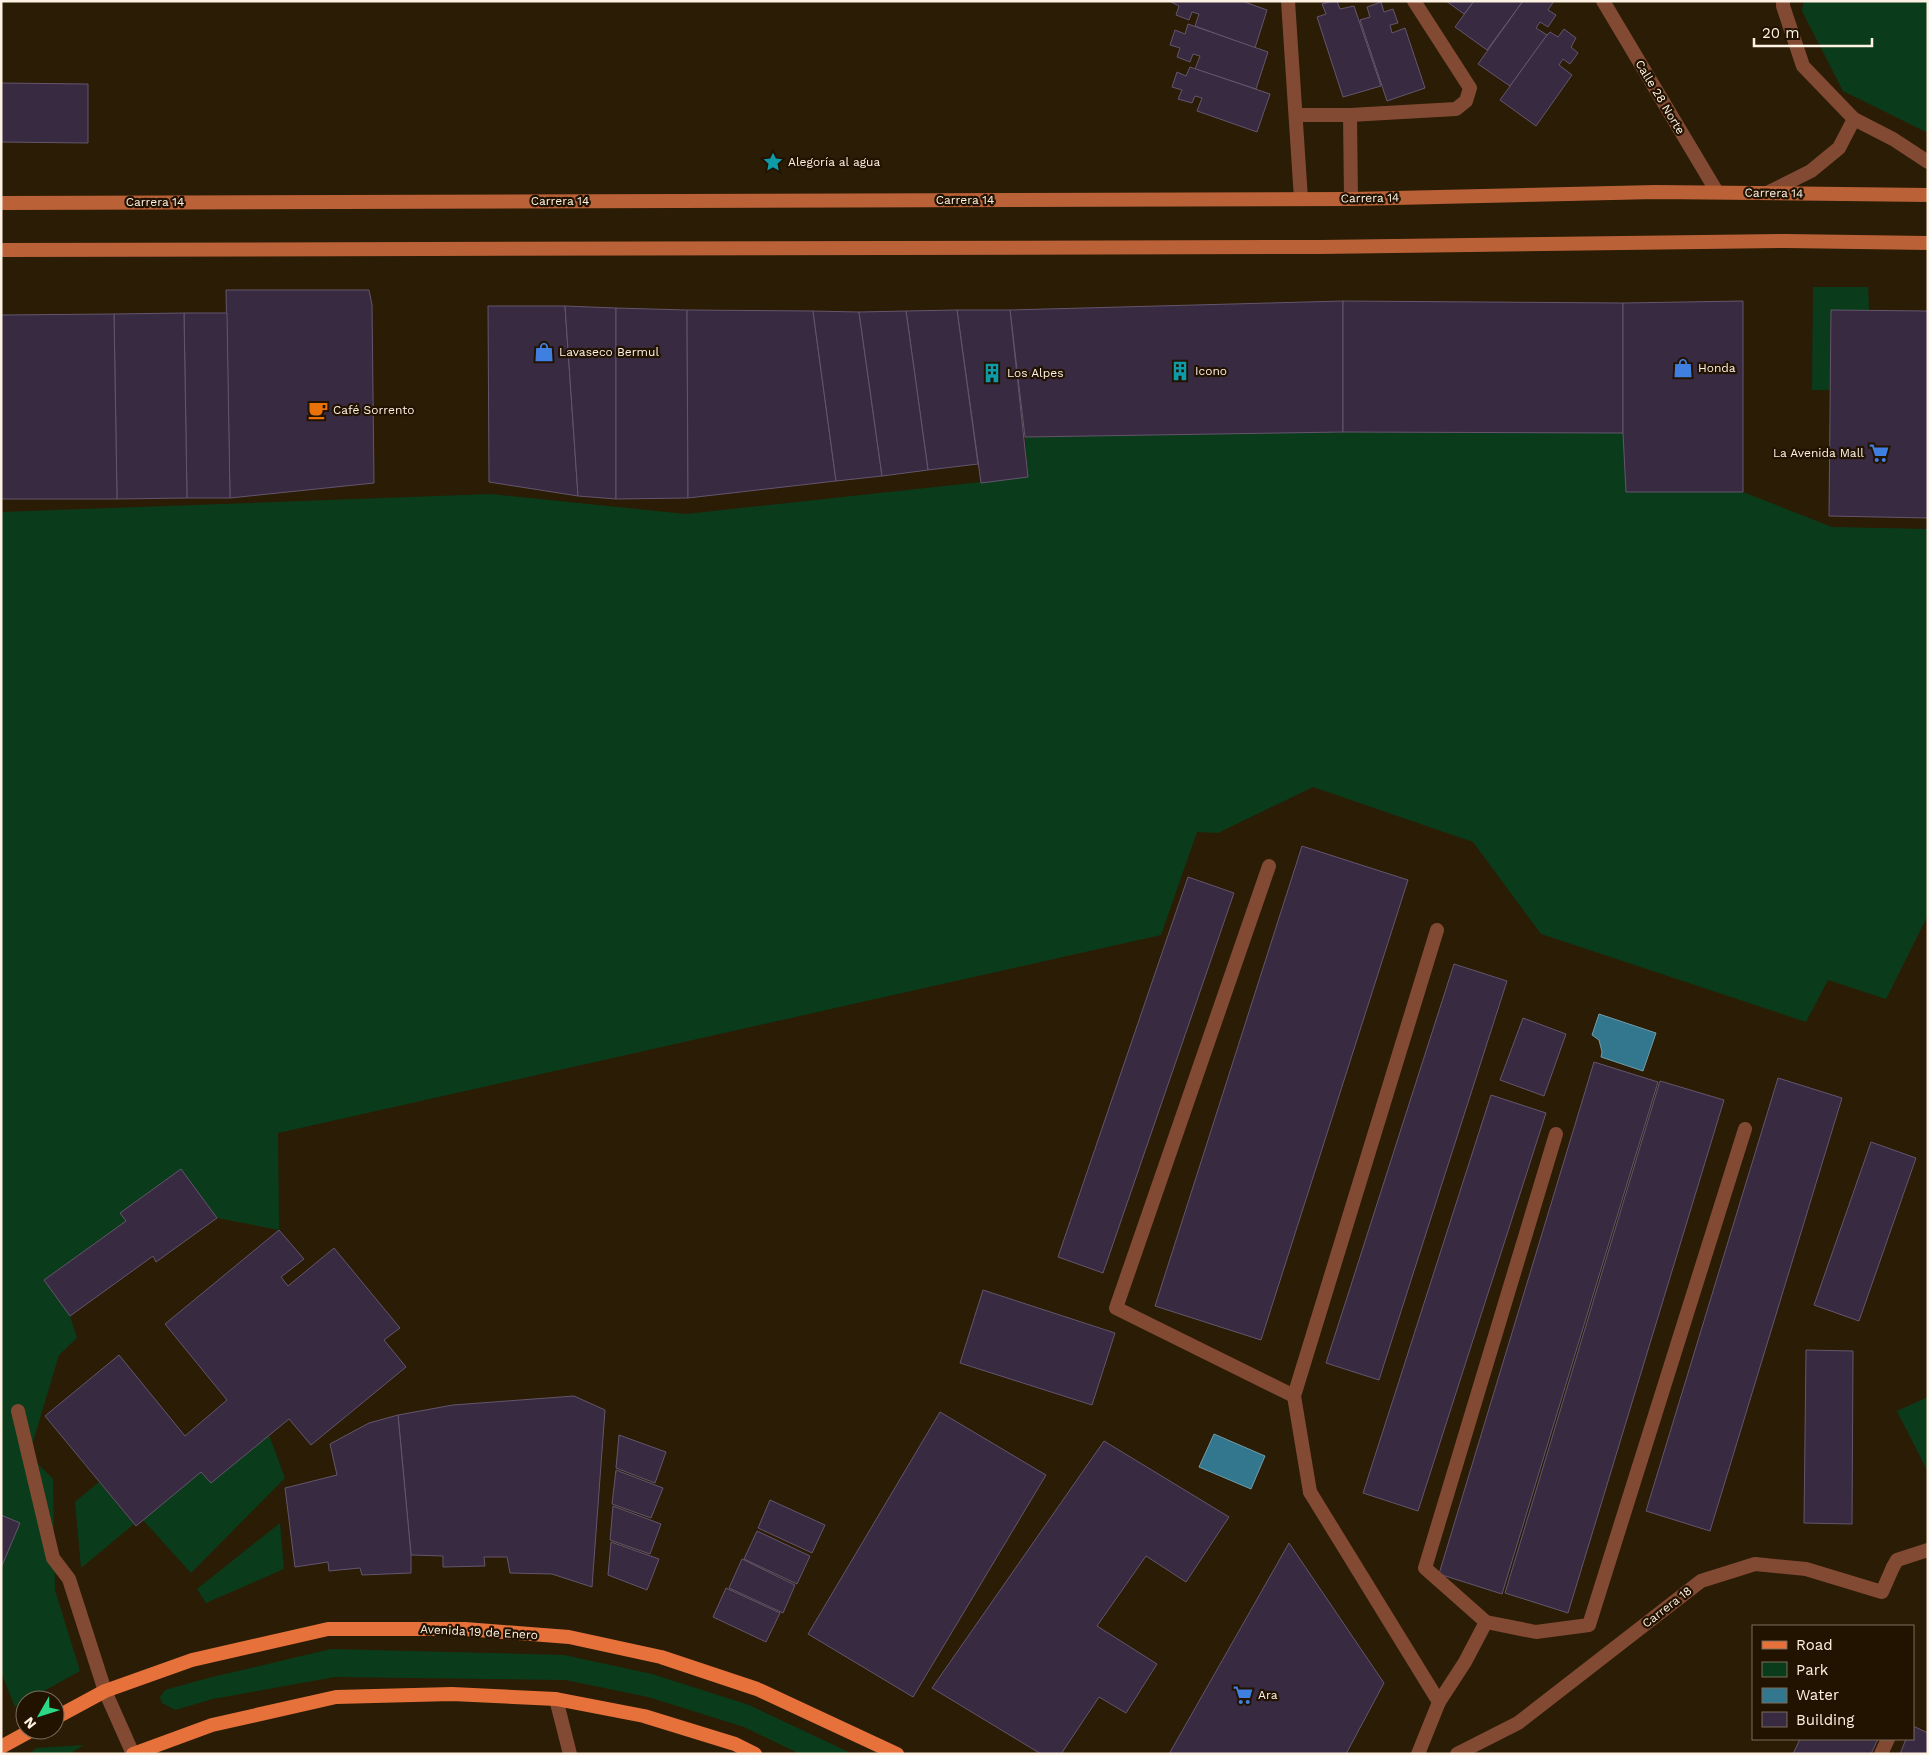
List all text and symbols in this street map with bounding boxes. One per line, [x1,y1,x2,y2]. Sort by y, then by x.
scale bar [1754,15,1872,47]
text: 20 m [1762,24,1800,42]
street label: Calle 28 Norte [1632,57,1688,137]
place icon: Alegoría al agua [762,151,784,173]
place label: Alegoría al agua [788,155,881,169]
street label: Carrera 14 [1745,185,1803,201]
street label: Carrera 14 [1341,190,1399,206]
street label: Carrera 14 [936,193,994,207]
street label: Carrera 14 [531,194,589,208]
street label: Carrera 14 [126,195,184,209]
shop icon: Lavaseco Bermul [533,341,555,363]
place label: Lavaseco Bermul [559,345,659,359]
shop icon: Honda [1672,357,1694,379]
building icon: Icono [1169,360,1191,382]
place label: Honda [1698,361,1736,375]
building icon: Los Alpes [981,362,1003,384]
place label: Icono [1195,364,1227,378]
place label: Los Alpes [1007,366,1064,380]
cafe icon: Café Sorrento [307,399,329,421]
place label: Café Sorrento [333,403,415,417]
supermarket icon: La Avenida Mall [1868,442,1890,464]
place label: La Avenida Mall [1773,446,1864,460]
street label: Carrera 18 [1640,1583,1694,1631]
street label: Avenida 19 de Enero [420,1622,538,1642]
legend [1752,1625,1914,1740]
text: Road [1796,1636,1833,1654]
text: Park [1796,1661,1829,1679]
supermarket icon: Ara [1232,1684,1254,1706]
text: Water [1796,1686,1839,1704]
place label: Ara [1258,1688,1278,1702]
north arrow [15,1690,65,1740]
text: Building [1796,1711,1854,1729]
text: N [20,1714,39,1732]

